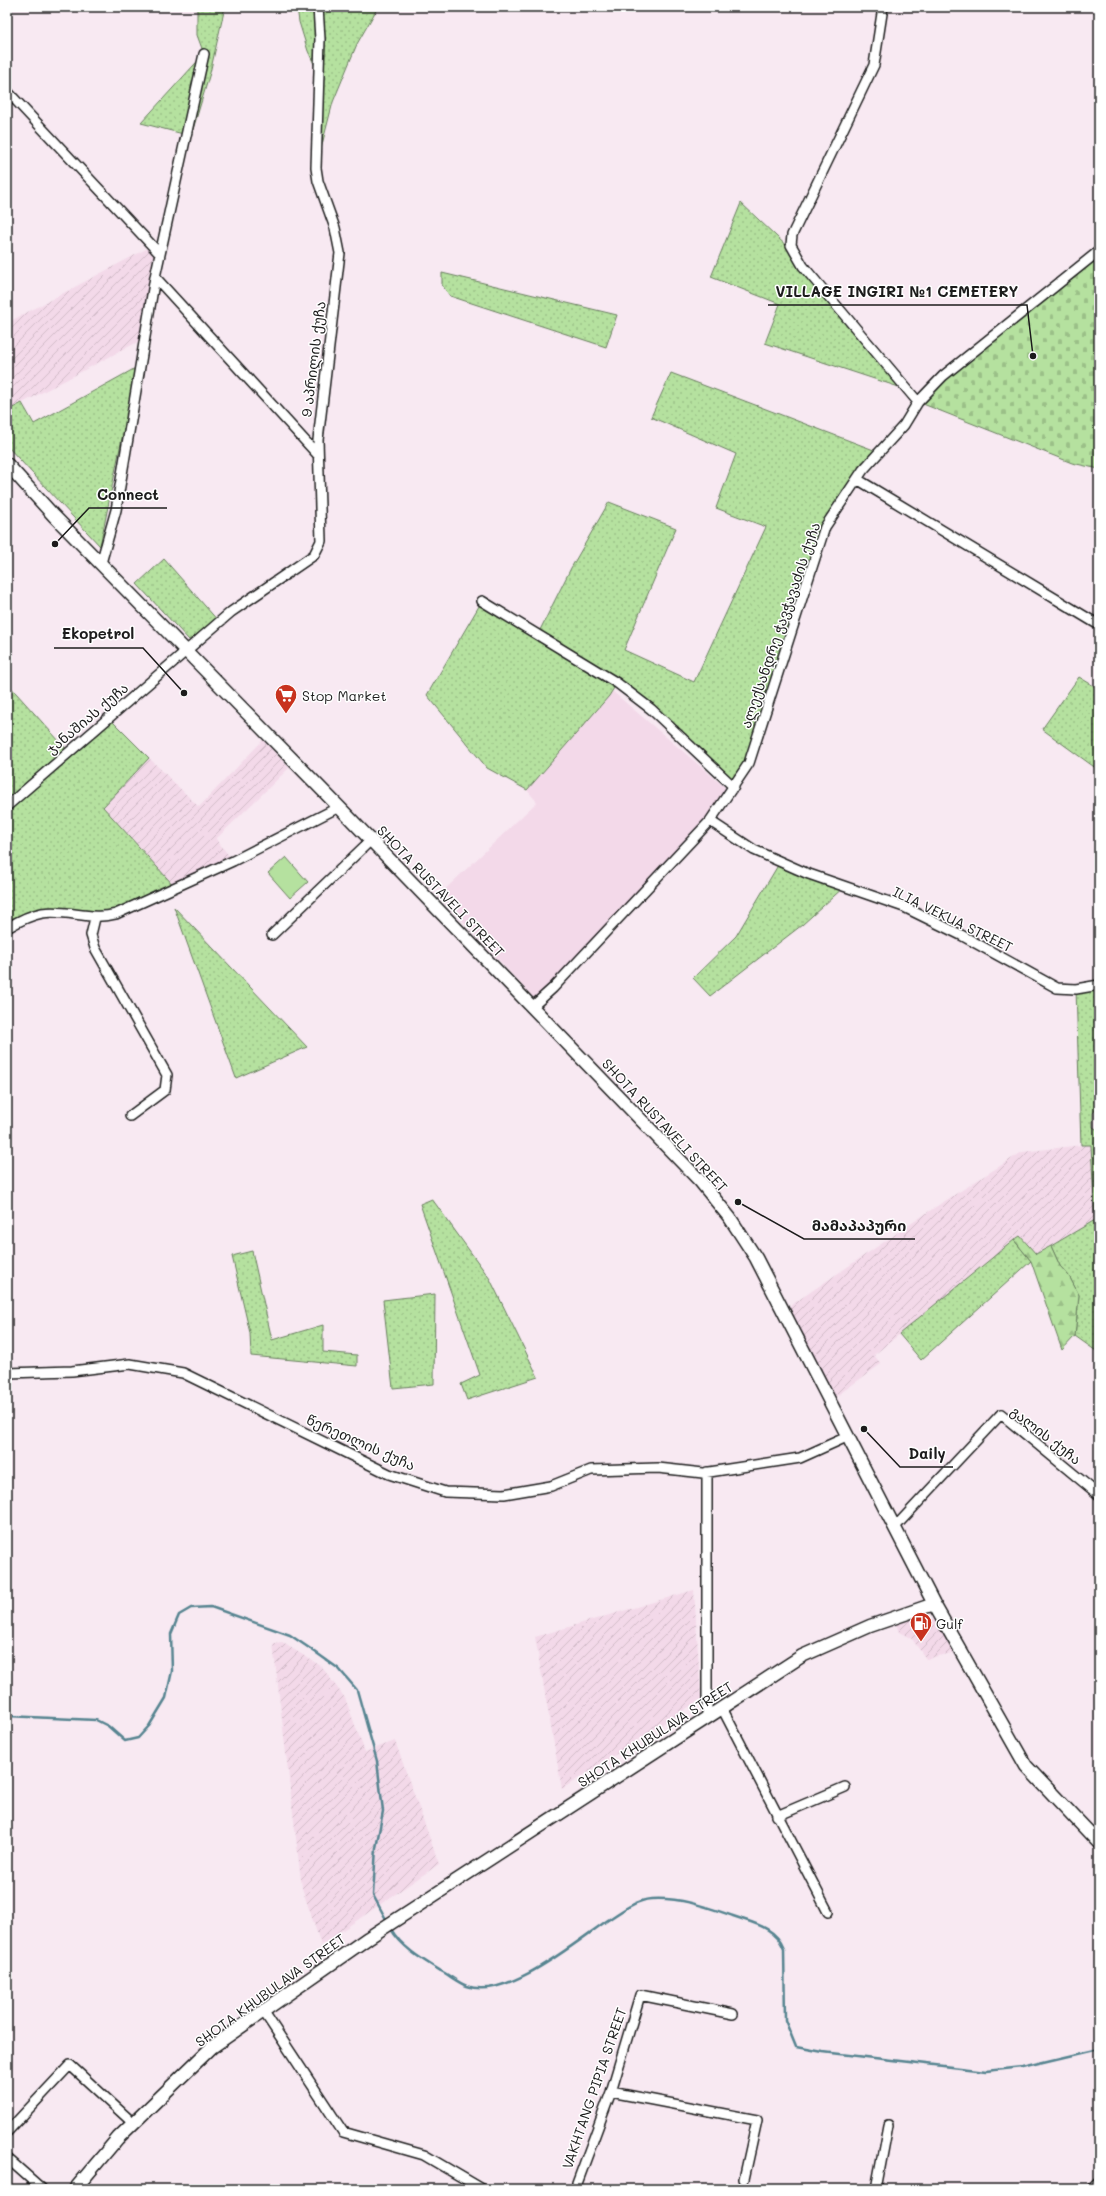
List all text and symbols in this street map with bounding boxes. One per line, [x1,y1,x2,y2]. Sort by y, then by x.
callout: VILLAGE INGIRI №1 CEMETERY [768,278,1027,305]
text: VILLAGE INGIRI №1 CEMETERY [776,281,1019,301]
street label: 9 აპრილის ქუჩა [296,300,330,418]
callout: Connect [89,481,167,508]
text: Connect [97,484,159,504]
street label: ალექსანდრე ჭავჭავაძის ქუჩა [736,520,824,730]
callout: Ekopetrol [54,621,143,648]
text: Ekopetrol [62,623,134,643]
street label: ჯანაშიას ქუჩა [42,678,132,758]
supermarket icon: Stop Market [273,682,299,715]
place label: Stop Market [302,686,387,705]
street label: SHOTA RUSTAVELI STREET [373,821,509,961]
street label: ILIA VEKUA STREET [890,882,1016,956]
street label: SHOTA RUSTAVELI STREET [598,1054,732,1196]
callout: მამაპაპური [804,1212,915,1239]
text: მამაპაპური [812,1215,906,1235]
street label: გალის ქუჩა [1007,1401,1085,1469]
street label: წერეთლის ქუჩა [304,1410,418,1474]
callout: Daily [900,1440,953,1467]
text: Daily [908,1443,946,1463]
fuel station icon: Gulf [908,1610,934,1643]
place label: Gulf [936,1614,964,1633]
street label: SHOTA KHUBULAVA STREET [574,1677,736,1791]
street label: SHOTA KHUBULAVA STREET [191,1929,349,2051]
street label: VAKHTANG PIPIA STREET [557,2004,631,2171]

